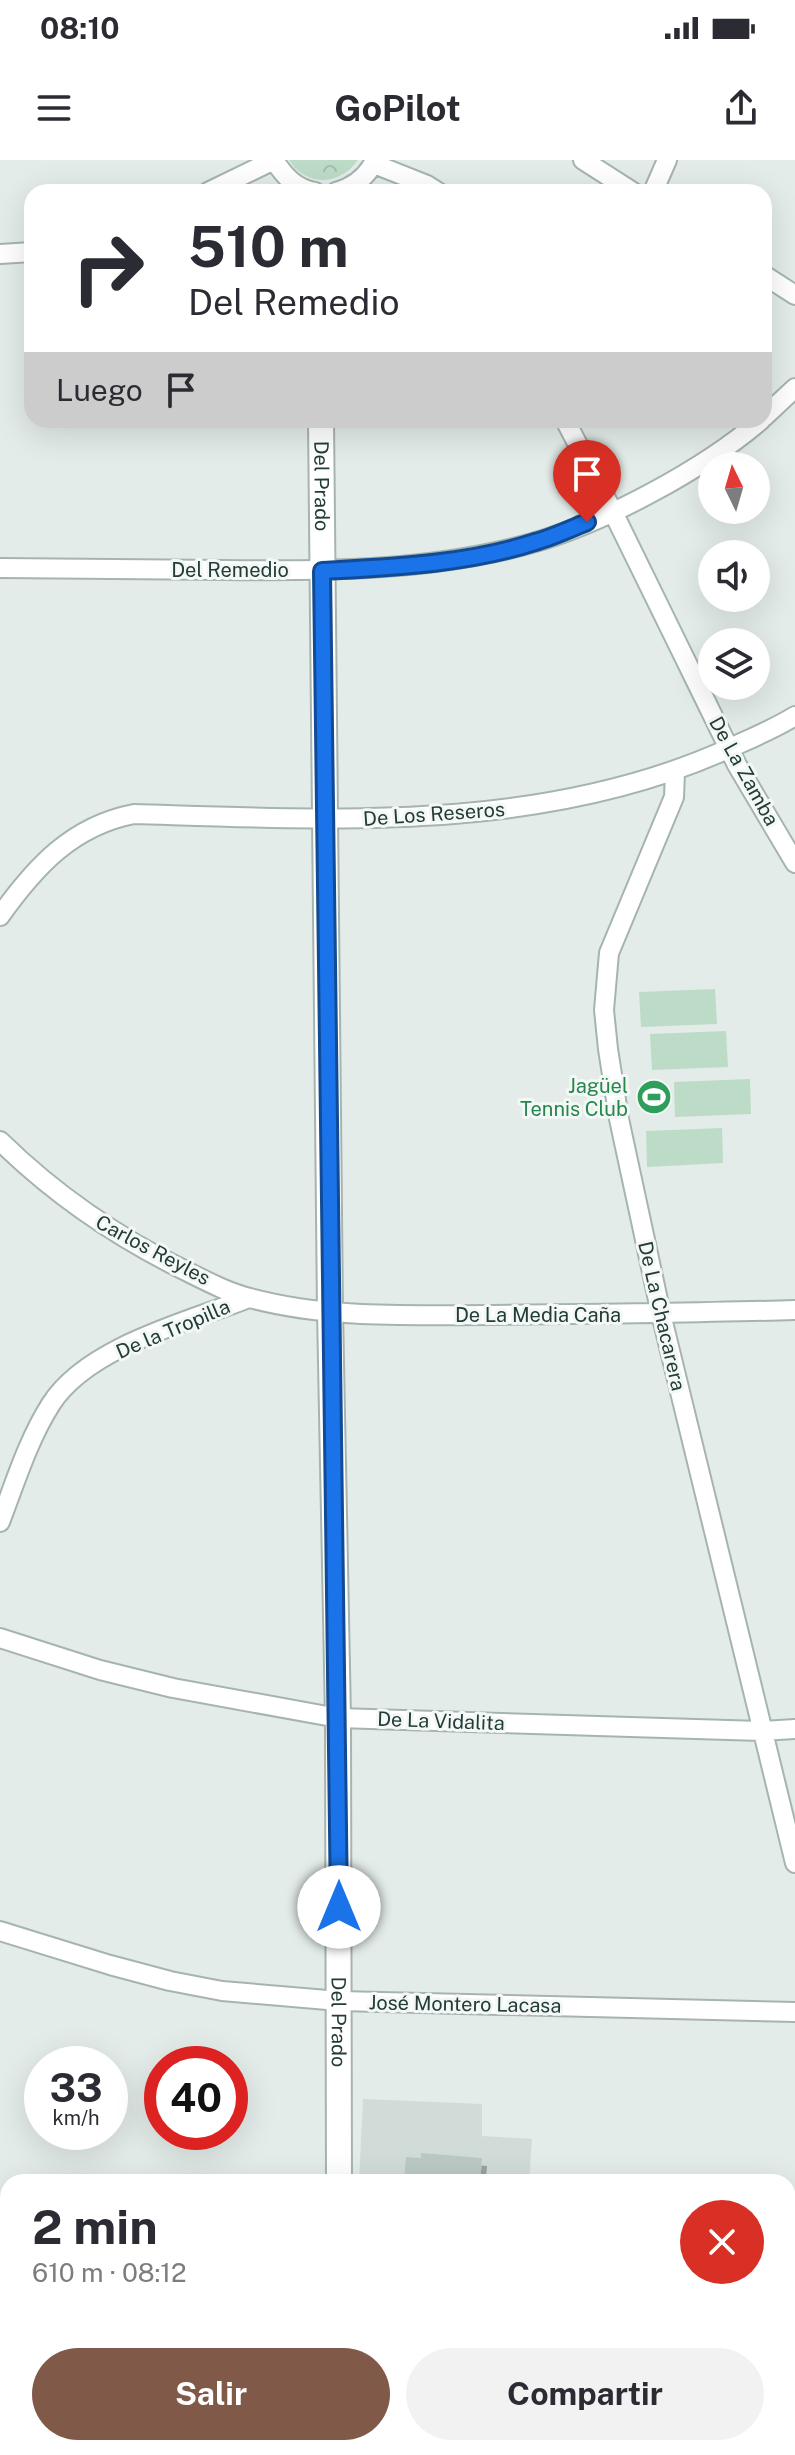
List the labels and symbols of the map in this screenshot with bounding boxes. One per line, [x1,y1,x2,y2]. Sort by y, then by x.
pin [553,440,621,522]
street label: Del Prado [309,441,334,531]
north arrow [698,452,770,524]
street label: Del Remedio [171,558,289,582]
street label: De La Zamba [704,712,784,830]
street label: De Los Reseros [362,797,506,831]
place label: Jagüel Tennis Club [520,1074,628,1121]
sports icon: Jagüel Tennis Club [635,1078,673,1116]
street label: Carlos Reyles [92,1210,214,1290]
street label: De La Chacarera [633,1239,691,1393]
street label: De la Tropilla [112,1294,234,1364]
street label: De La Media Caña [455,1303,621,1327]
street label: De La Vidalita [377,1707,505,1735]
position arrow [297,1865,381,1949]
street label: Del Prado [327,1977,351,2067]
street label: José Montero Lacasa [368,1990,562,2018]
speed limit sign: 40 [144,2046,248,2150]

